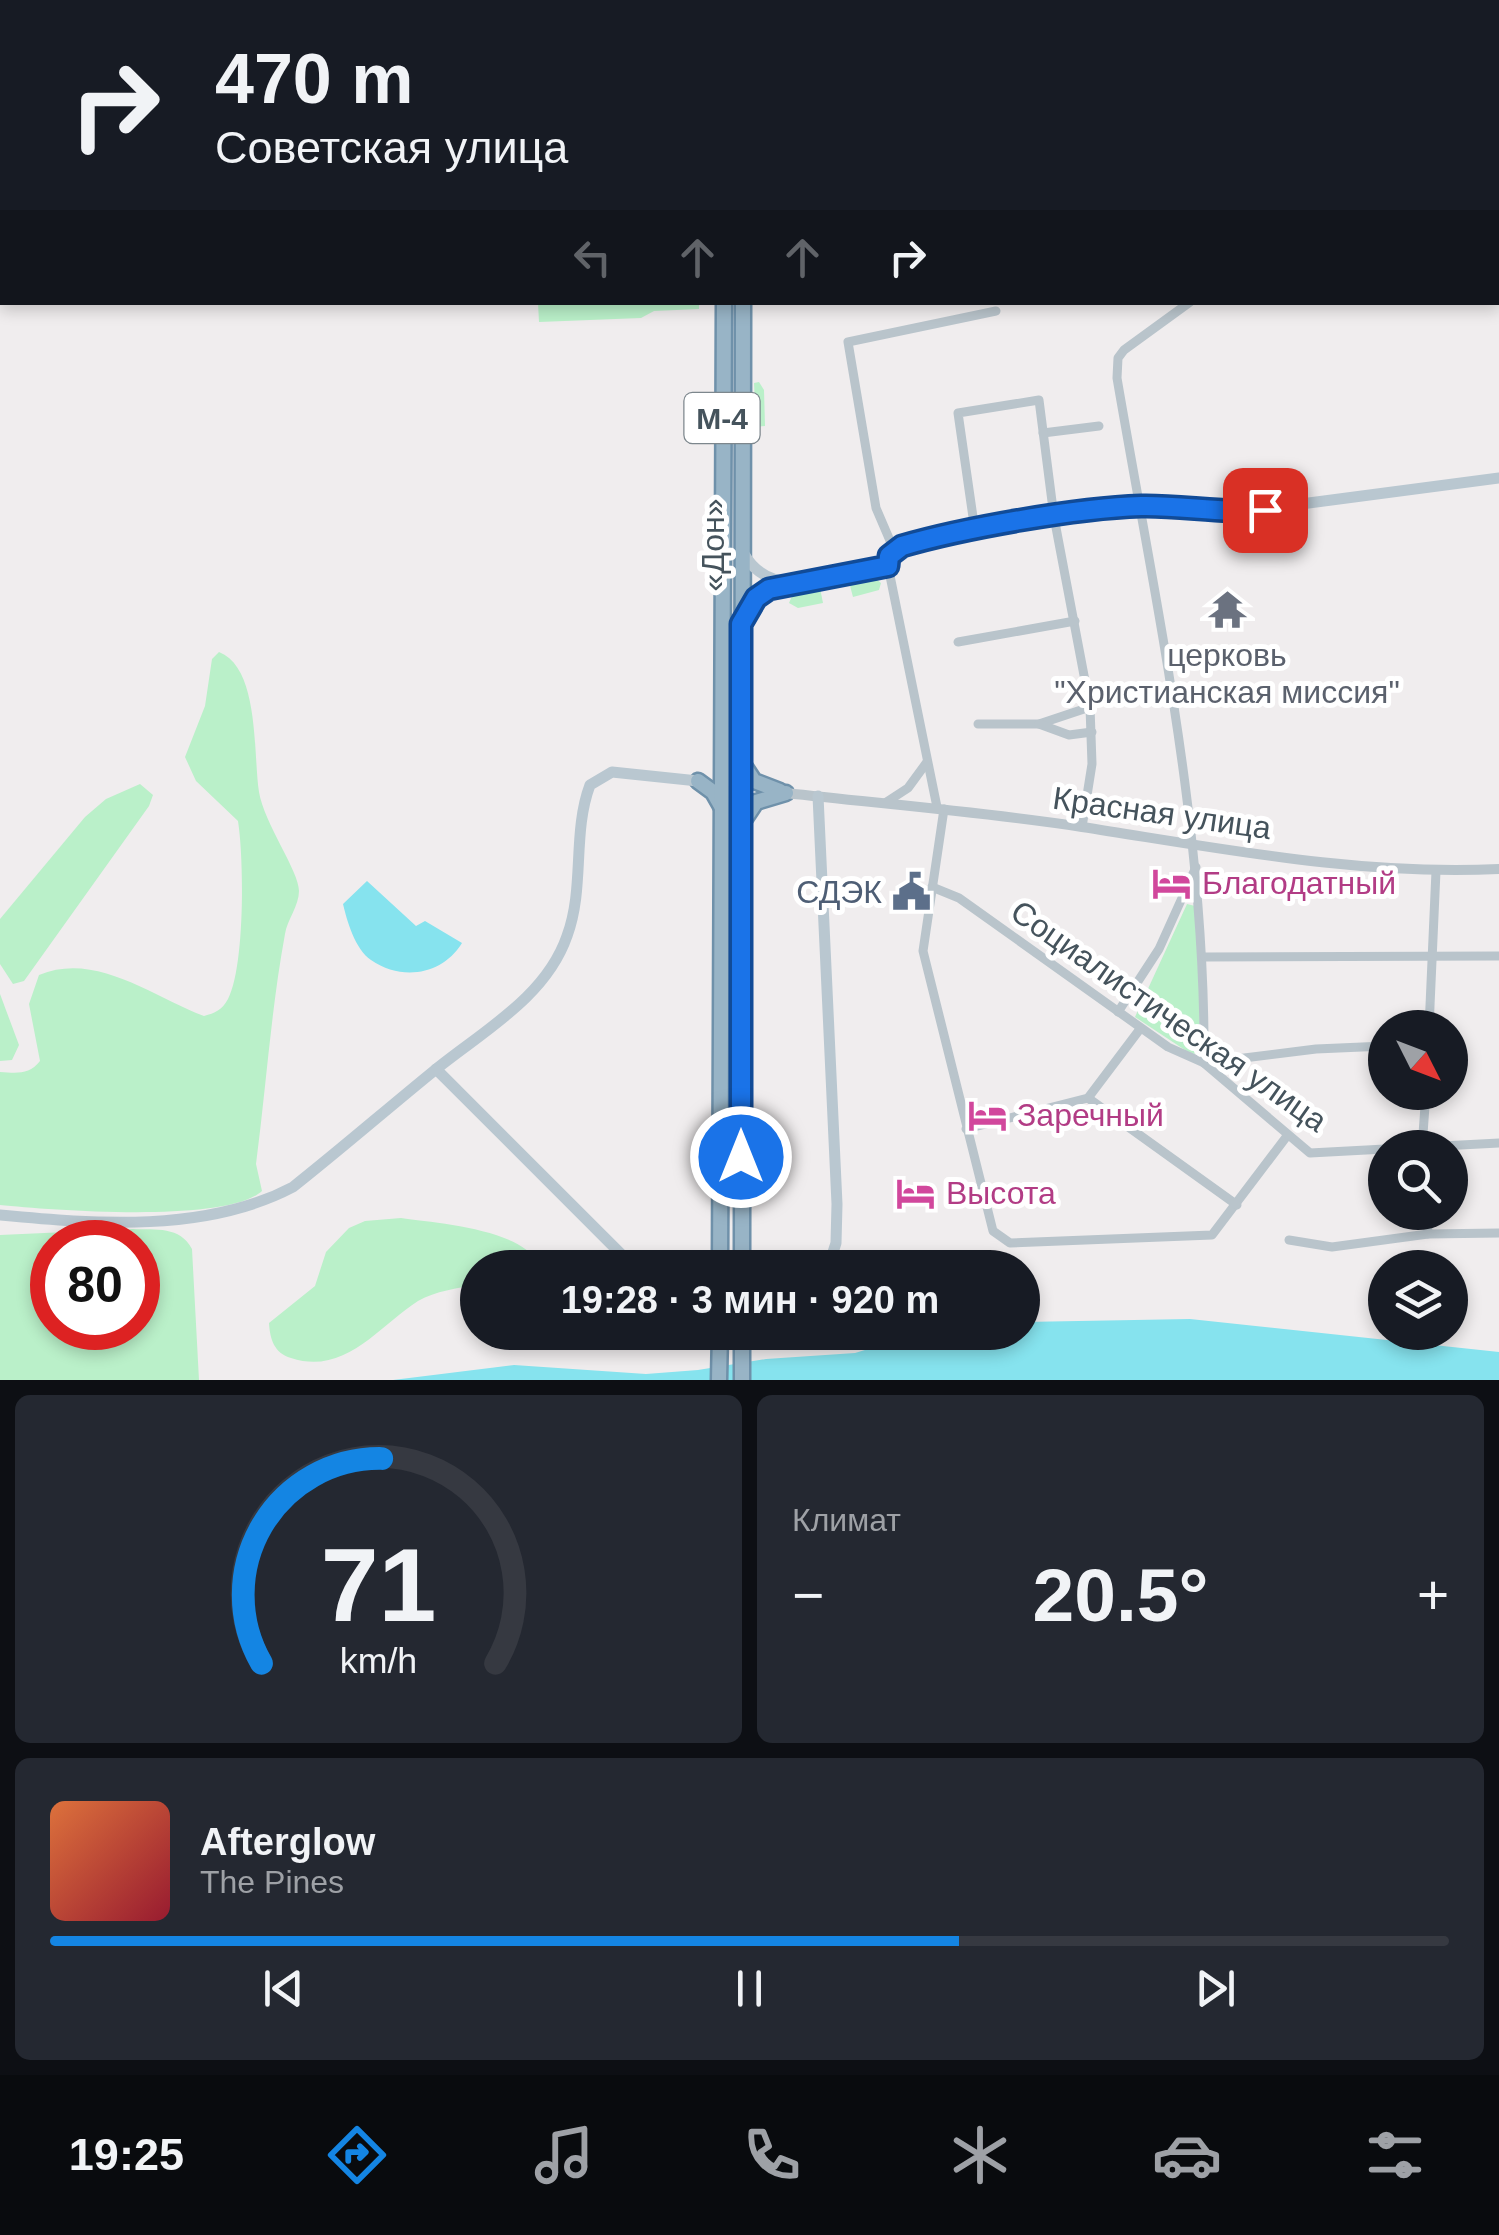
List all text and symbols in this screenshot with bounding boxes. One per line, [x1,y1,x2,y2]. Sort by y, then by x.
icon: right [50,40,180,170]
text: 470 m [215,40,413,118]
text: Советская улица [215,122,568,173]
icon: left [565,230,620,285]
icon: ahead [670,230,725,285]
icon: ahead [775,230,830,285]
icon: right [880,230,935,285]
road number: М-4 [684,393,760,443]
pin [1223,468,1308,553]
icon: arrive [1238,483,1293,538]
street label: «Дон» [695,498,731,592]
temple icon: церковь "Христианская миссия" [1206,589,1248,631]
place label: церковь "Христианская миссия" [1054,637,1400,710]
street label: Красная улица [1051,780,1274,846]
hotel icon: Благодатный [1151,862,1193,904]
place label: Благодатный [1202,865,1396,901]
public building icon: СДЭК [891,871,933,913]
place label: СДЭК [796,874,882,910]
street label: Социалистическая улица [1004,893,1334,1139]
north arrow [1368,1010,1468,1110]
map controls [1368,1010,1468,1350]
hotel icon: Заречный [966,1094,1008,1136]
place label: Заречный [1017,1097,1164,1133]
position arrow [689,1105,793,1209]
button: search [1368,1130,1468,1230]
hotel icon: Высота [895,1172,937,1214]
place label: Высота [946,1175,1056,1211]
speed limit sign: 80 [30,1220,160,1350]
button: layers [1368,1250,1468,1350]
text: 19:28 · 3 мин · 920 m [561,1279,939,1321]
text: Климат [792,1502,901,1538]
text: 71 [321,1527,436,1643]
text: 20.5° [1033,1553,1208,1637]
text: − [792,1564,824,1626]
text: + [1417,1564,1449,1626]
text: km/h [340,1641,417,1681]
text: Afterglow [200,1821,375,1863]
text: The Pines [200,1864,344,1900]
icon: previous [256,1961,311,2016]
icon: pause [722,1961,777,2016]
icon: next [1188,1961,1243,2016]
icon: directions [322,2120,392,2190]
icon: music [529,2120,599,2190]
icon: phone [737,2120,807,2190]
icon: climate [945,2120,1015,2190]
icon: car [1152,2120,1222,2190]
icon: filters [1360,2120,1430,2190]
text: 19:25 [69,2129,184,2180]

